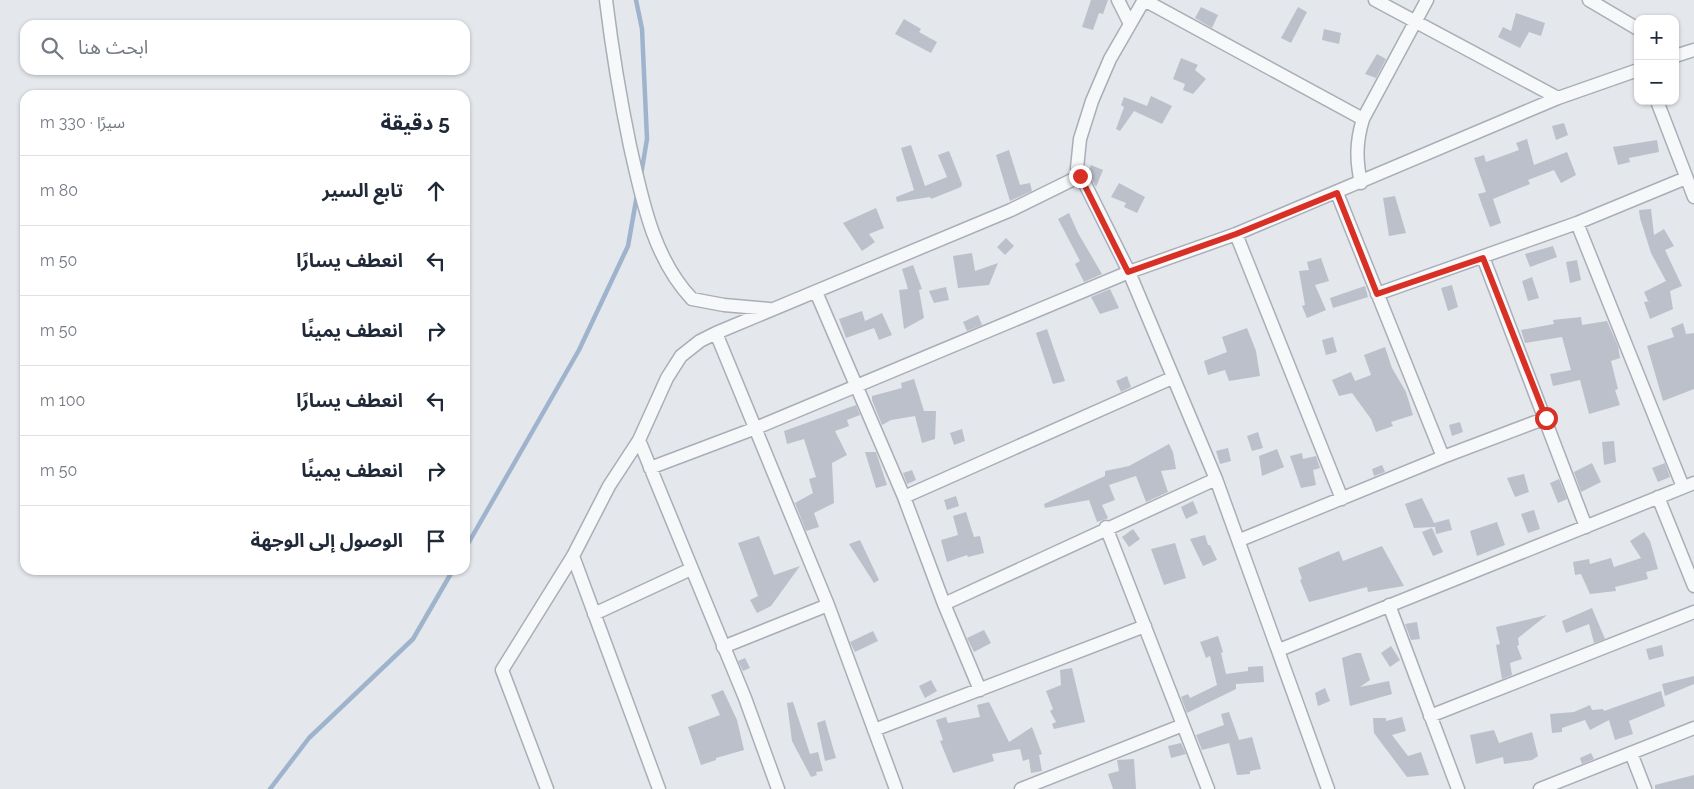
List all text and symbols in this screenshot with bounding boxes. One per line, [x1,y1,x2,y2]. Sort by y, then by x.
map controls [1634,15,1679,105]
button: + [1634,15,1679,60]
search box [20,20,470,75]
icon: search [38,34,66,62]
text: ابحث هنا [78,36,148,58]
button: − [1634,60,1679,105]
text: 5 دقيقة [380,110,450,135]
text: سيرًا · 330 m [40,113,125,132]
route end [1069,165,1092,188]
icon: ahead [422,177,450,205]
text: تابع السير [322,179,403,201]
text: 80 m [40,181,78,200]
icon: left [422,247,450,275]
text: انعطف يسارًا [296,249,403,271]
text: 50 m [40,251,77,270]
icon: right [422,317,450,345]
text: انعطف يمينًا [301,319,403,341]
text: 50 m [40,321,77,340]
icon: left [422,387,450,415]
text: انعطف يسارًا [296,389,403,411]
text: 100 m [40,391,85,410]
route start [1535,407,1558,430]
icon: right [422,457,450,485]
text: انعطف يمينًا [301,459,403,481]
text: 50 m [40,461,77,480]
icon: arrive [422,527,450,555]
text: الوصول إلى الوجهة [250,529,403,551]

